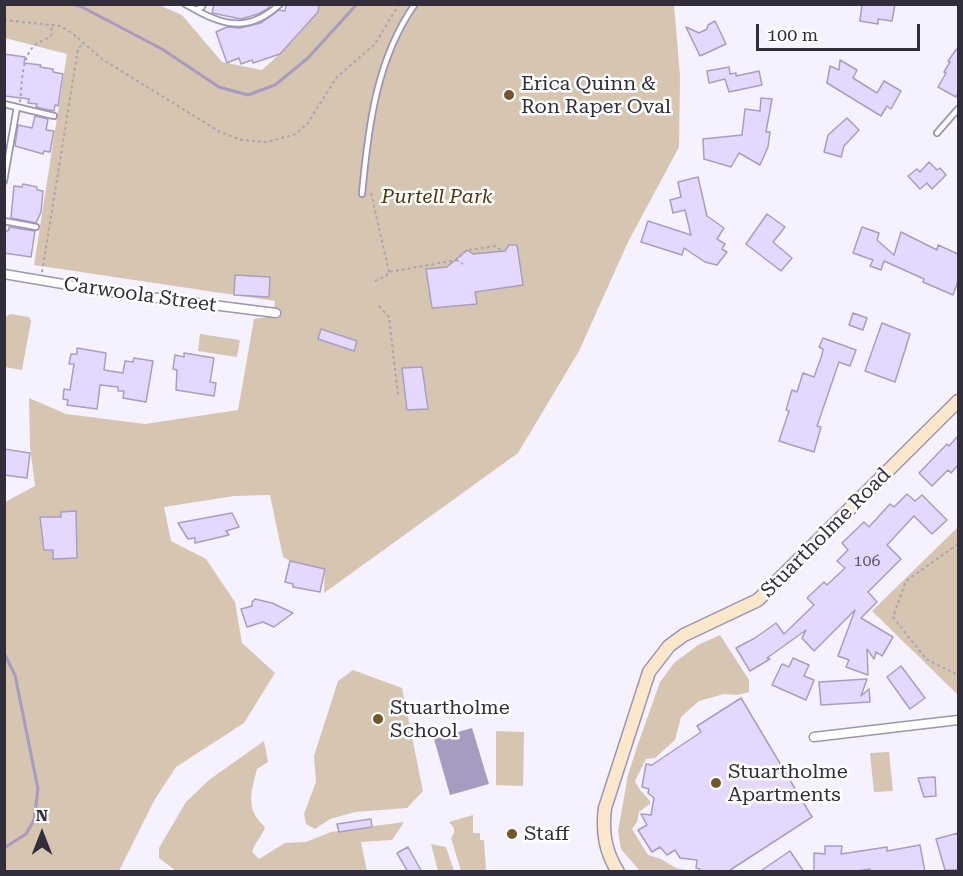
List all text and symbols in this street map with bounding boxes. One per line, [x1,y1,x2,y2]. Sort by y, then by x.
scale bar [759,12,922,50]
text: 100 m [767,24,818,45]
place label: Erica Quinn & Ron Raper Oval [521,72,671,119]
marker: Erica Quinn & Ron Raper Oval [502,88,516,102]
park label: Purtell Park [381,185,493,209]
street label: Carwoola Street [62,272,218,318]
street label: Stuartholme Road [756,463,896,603]
house number: 106 [854,551,880,571]
place label: Stuartholme School [390,696,510,743]
marker: Stuartholme School [371,712,385,726]
place label: Stuartholme Apartments [728,760,848,807]
marker: Stuartholme Apartments [709,776,723,790]
north arrow [12,804,72,864]
text: N [36,806,48,825]
place label: Staff [524,822,569,846]
marker: Staff [505,827,519,841]

